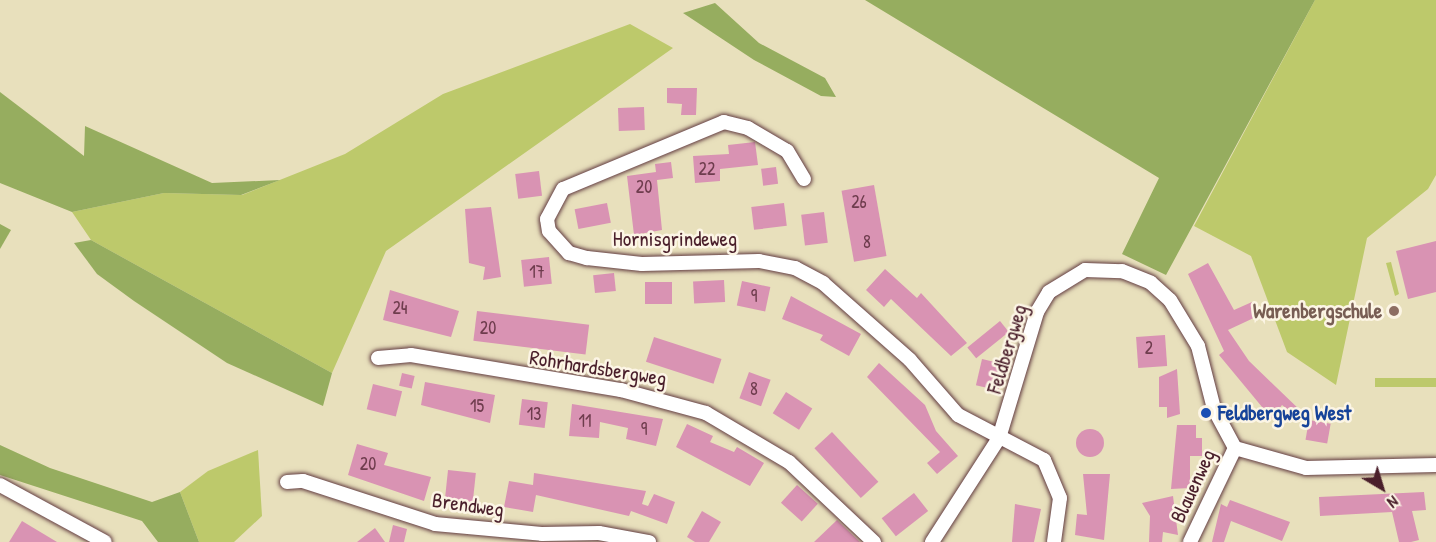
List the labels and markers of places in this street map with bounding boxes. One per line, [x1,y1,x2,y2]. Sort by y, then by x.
place label: Warenbergschule [1253,298,1382,324]
marker: Warenbergschule [1387,304,1401,318]
place label: Feldbergweg West [1218,400,1351,426]
marker: Feldbergweg West [1199,406,1213,420]

